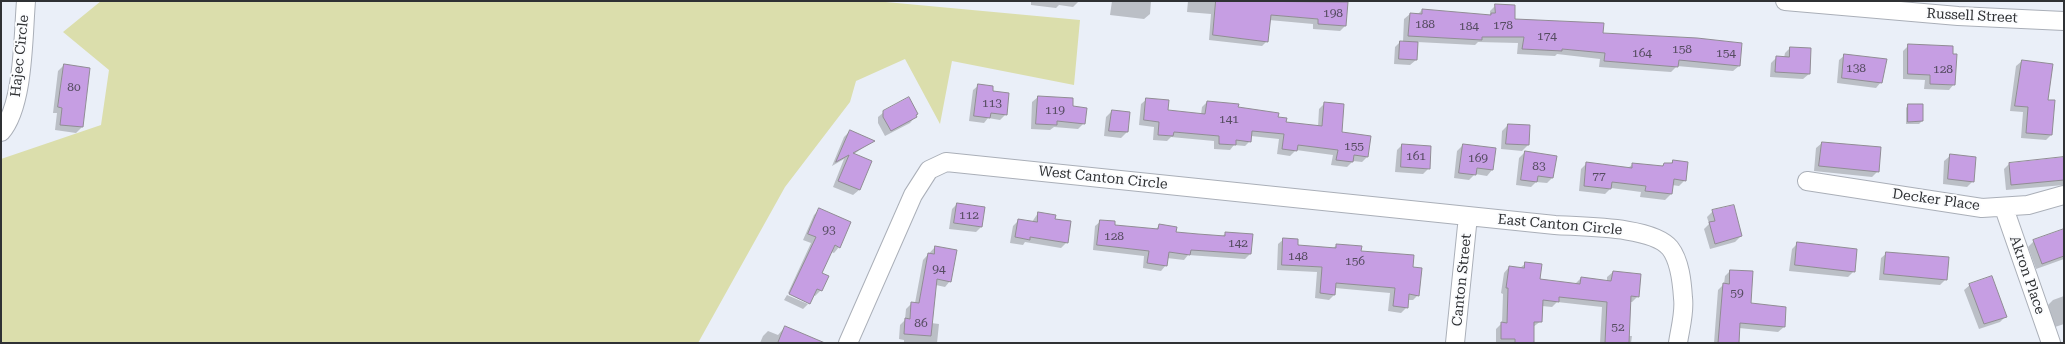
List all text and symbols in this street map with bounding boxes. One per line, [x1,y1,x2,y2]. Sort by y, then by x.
street label: Russell Street [1926,5,2018,27]
house number: 198 [1323,6,1343,20]
street label: Hajec Circle [7,14,33,98]
house number: 188 [1415,17,1435,31]
house number: 178 [1493,18,1513,32]
house number: 184 [1459,19,1479,33]
house number: 174 [1537,29,1557,43]
house number: 158 [1672,42,1692,56]
house number: 164 [1632,46,1652,60]
house number: 154 [1716,46,1736,60]
house number: 138 [1846,61,1866,75]
house number: 128 [1933,62,1953,76]
house number: 80 [67,80,81,94]
house number: 113 [982,96,1002,110]
house number: 119 [1045,103,1065,117]
house number: 141 [1219,112,1239,126]
house number: 155 [1344,139,1364,153]
house number: 161 [1406,149,1426,163]
house number: 169 [1468,151,1488,165]
house number: 83 [1532,159,1546,173]
street label: West Canton Circle [1038,163,1168,193]
house number: 77 [1592,169,1606,183]
street label: Decker Place [1891,186,1981,214]
house number: 112 [959,208,979,222]
street label: East Canton Circle [1497,211,1623,239]
house number: 93 [822,223,836,237]
house number: 128 [1104,229,1124,243]
street label: Canton Street [1449,233,1475,327]
street label: Akron Place [2006,234,2048,316]
house number: 142 [1228,236,1248,250]
house number: 148 [1288,249,1308,263]
house number: 156 [1345,254,1365,268]
house number: 94 [932,262,946,276]
house number: 59 [1730,286,1744,300]
house number: 86 [914,316,928,330]
house number: 52 [1611,320,1625,334]

